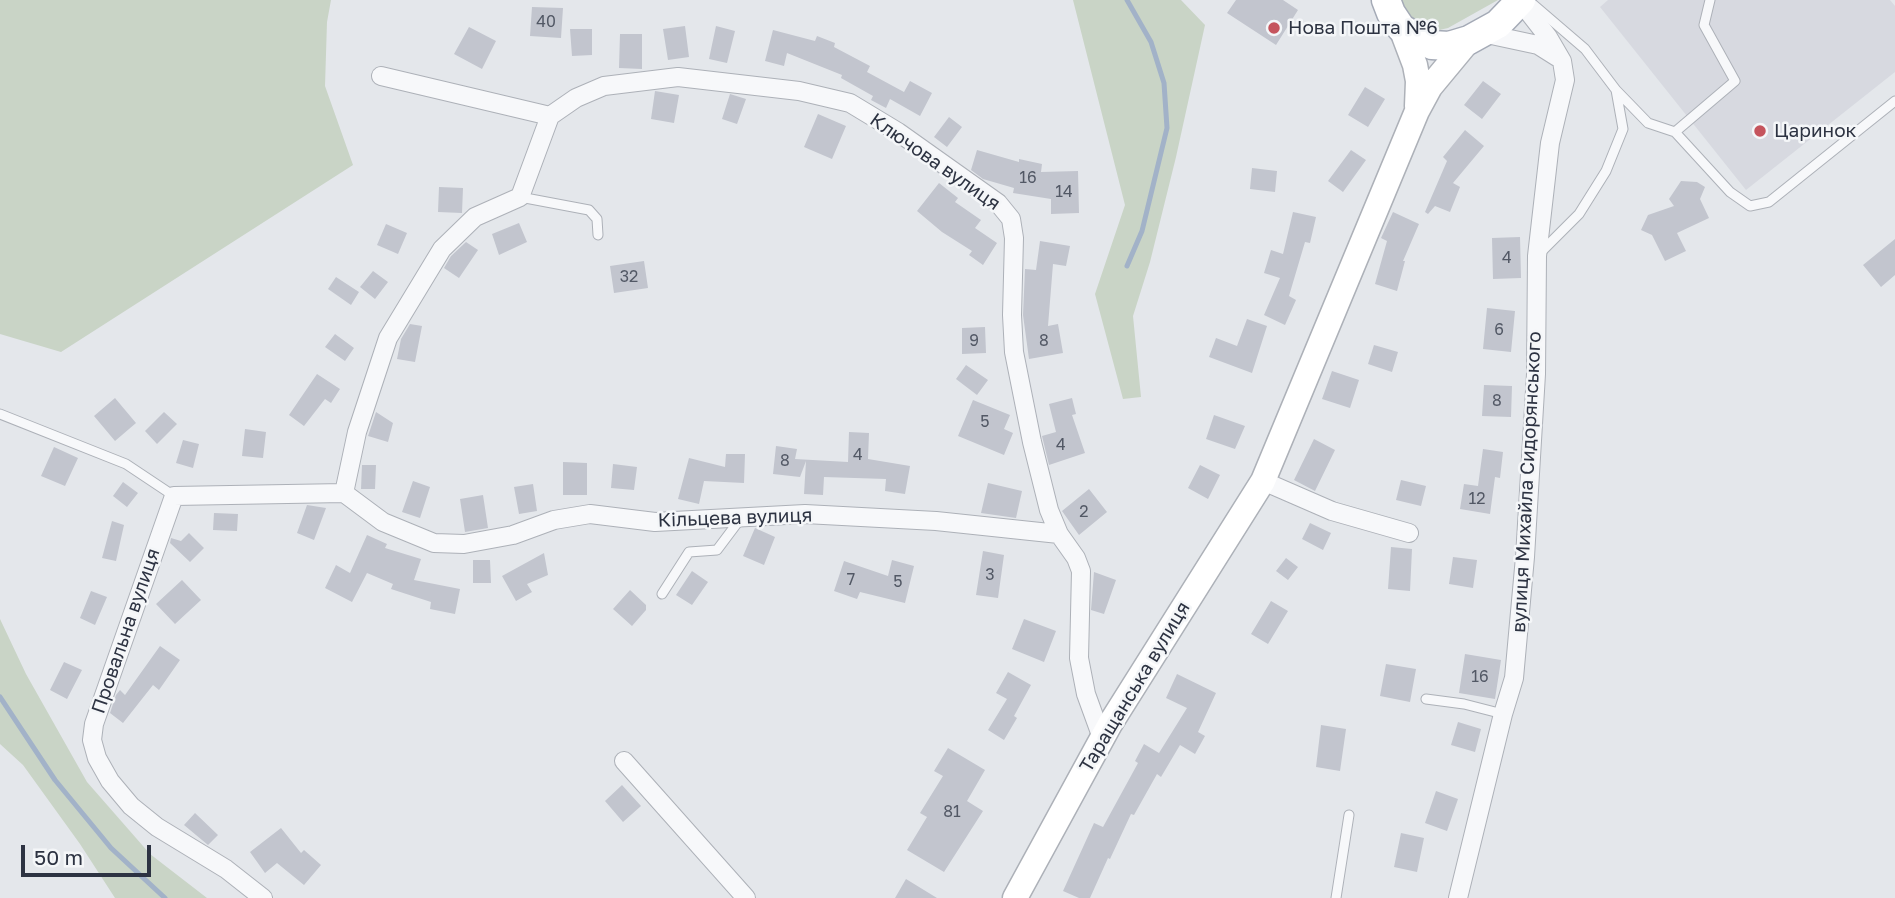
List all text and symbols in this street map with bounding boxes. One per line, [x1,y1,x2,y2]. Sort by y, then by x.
house number: 40 [536,12,556,32]
place label: Нова Пошта №6 [1288,17,1438,39]
marker: Нова Пошта №6 [1266,20,1282,36]
street label: Ключова вулиця [865,109,1005,215]
place label: Царинок [1774,120,1856,142]
marker: Царинок [1752,123,1768,139]
house number: 16 [1019,168,1037,188]
house number: 14 [1055,182,1073,202]
house number: 4 [1502,248,1512,268]
house number: 32 [620,267,638,287]
house number: 6 [1494,320,1504,340]
house number: 9 [969,331,979,351]
house number: 8 [1039,331,1049,351]
street label: вулиця Михайла Сидорянського [1508,331,1546,633]
house number: 8 [1492,391,1502,411]
house number: 5 [980,412,990,432]
house number: 4 [1056,435,1066,455]
house number: 4 [853,445,863,465]
house number: 8 [780,451,790,471]
house number: 12 [1468,489,1486,509]
house number: 2 [1079,502,1089,522]
street label: Кільцева вулиця [657,504,813,532]
street label: Провальна вулиця [87,545,165,717]
house number: 3 [985,565,995,585]
house number: 7 [847,570,855,590]
house number: 5 [893,572,903,592]
street label: Таращанська вулиця [1075,598,1195,776]
house number: 16 [1471,667,1489,687]
house number: 81 [943,802,961,822]
scale bar [24,832,154,876]
text: 50 m [34,844,83,870]

